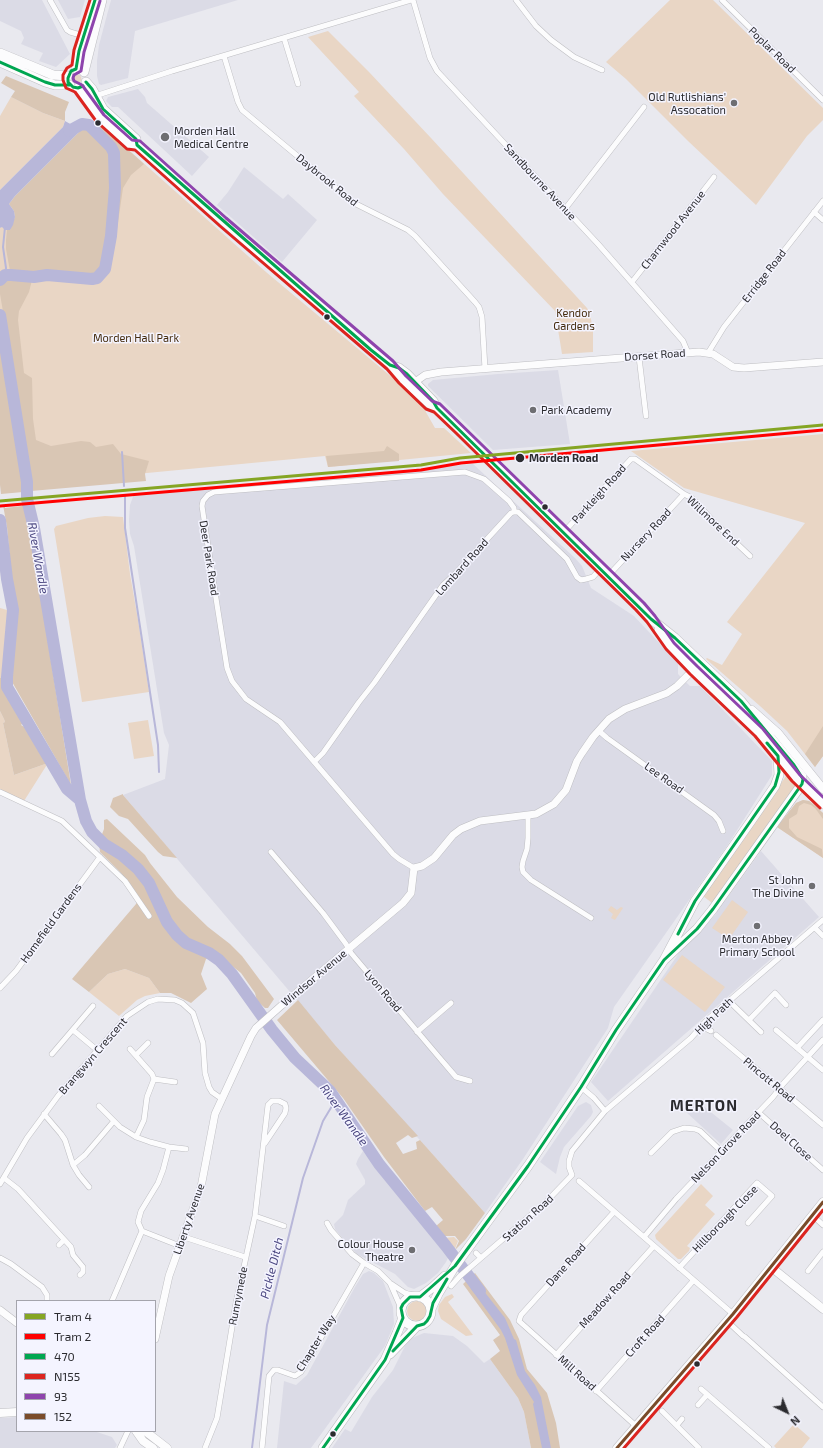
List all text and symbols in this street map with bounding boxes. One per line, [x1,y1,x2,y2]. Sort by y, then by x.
street label: Poplar Road [746,24,798,76]
place label: Old Rutlishians' Assocation [648,90,726,116]
marker: Old Rutlishians' Assocation [729,98,739,108]
unlabelled marker [93,118,103,128]
place label: Morden Hall Medical Centre [174,124,249,150]
marker: Morden Hall Medical Centre [159,131,171,143]
street label: Sandbourne Avenue [501,141,579,223]
street label: Daybrook Road [293,151,361,209]
street label: Charnwood Avenue [638,188,708,272]
street label: Erridge Road [739,247,789,305]
park label: Kendor Gardens [553,306,595,332]
unlabelled marker [322,312,332,322]
park label: Morden Hall Park [93,331,179,345]
street label: Dorset Road [624,346,686,364]
place label: Park Academy [541,403,612,417]
marker: Park Academy [528,405,538,415]
place label: Morden Road [529,451,598,465]
marker: Morden Road [514,452,526,464]
street label: Parkleigh Road [569,462,629,526]
street label: Willmore End [684,493,742,549]
unlabelled marker [540,502,550,512]
street label: Nursery Road [618,506,674,564]
street label: Deer Park Road [197,519,221,597]
water label: River Wandle [25,521,51,595]
street label: Lombard Road [433,536,491,598]
street label: Lee Road [642,760,686,796]
place label: St John The Divine [752,873,804,899]
street label: Homefield Gardens [18,881,84,965]
marker: St John The Divine [807,881,817,891]
marker: Merton Abbey Primary School [752,921,762,931]
place label: Merton Abbey Primary School [719,932,795,958]
street label: Windsor Avenue [279,947,349,1009]
street label: Lyon Road [362,967,404,1015]
street label: High Path [692,995,736,1037]
street label: Brangwyn Crescent [56,1015,130,1097]
street label: Pincott Road [741,1055,797,1105]
water label: River Wandle [317,1081,371,1149]
district label: MERTON [670,1097,738,1115]
street label: Nelson Grove Road [688,1108,764,1186]
street label: Doel Close [767,1119,815,1163]
street label: Liberty Avenue [171,1182,207,1256]
street label: Hillborough Close [690,1183,760,1255]
street label: Station Road [500,1192,556,1244]
water label: Pickle Ditch [257,1236,287,1300]
place label: Colour House Theatre [337,1237,404,1263]
street label: Dane Road [543,1241,589,1289]
marker: Colour House Theatre [407,1245,417,1255]
street label: Runnymede [226,1266,250,1326]
street label: Meadow Road [576,1269,634,1331]
legend [16,1300,156,1432]
text: Tram 4 [54,1309,92,1323]
street label: Chapter Way [293,1312,339,1374]
street label: Croft Road [622,1312,668,1360]
text: Tram 2 [54,1329,91,1343]
text: 470 [54,1349,75,1363]
street label: Mill Road [555,1352,599,1394]
unlabelled marker [692,1359,702,1369]
text: N155 [54,1369,80,1383]
text: 93 [54,1389,68,1403]
north arrow [767,1392,807,1432]
text: 152 [54,1409,72,1423]
text: N [788,1414,803,1429]
unlabelled marker [328,1429,338,1439]

